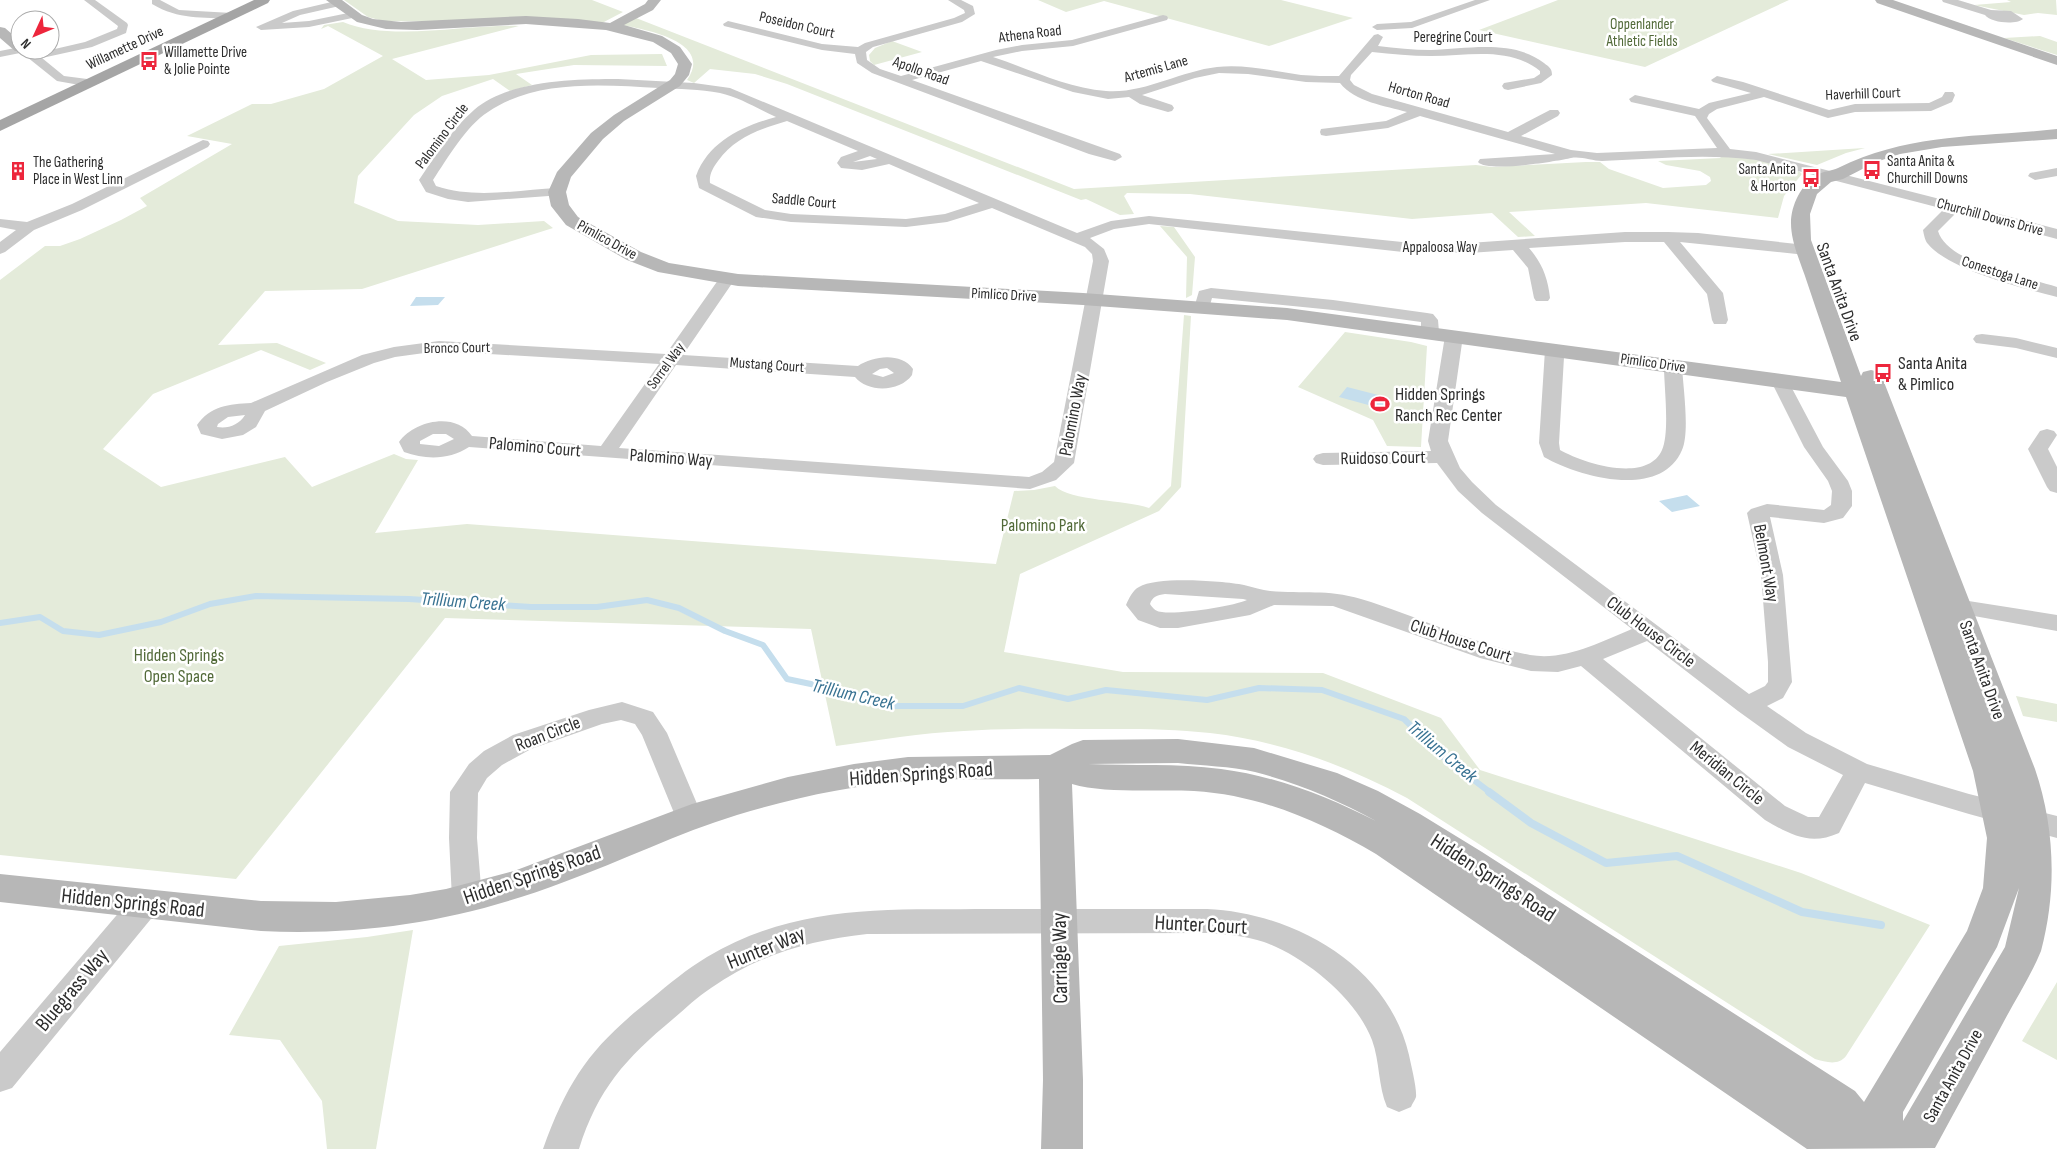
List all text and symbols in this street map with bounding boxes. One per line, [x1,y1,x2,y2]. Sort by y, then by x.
street label: Poseidon Court [757,7,837,43]
north arrow [10,10,60,60]
park label: Oppenlander Athletic Fields [1605,15,1678,51]
street label: Athena Road [997,21,1062,47]
street label: Willamette Drive [83,22,167,74]
street label: Peregrine Court [1413,28,1493,47]
text: N [17,35,35,52]
place label: Willamette Drive & Jolie Pointe [164,43,247,79]
bus stop icon: Willamette Drive & Jolie Pointe [138,50,160,72]
street label: Artemis Lane [1121,51,1190,87]
street label: Apollo Road [889,52,952,90]
street label: Horton Road [1386,77,1452,113]
street label: Haverhill Court [1825,83,1901,105]
street label: Palomino Circle [411,99,473,173]
place label: Santa Anita & Churchill Downs [1887,152,1968,188]
place label: The Gathering Place in West Linn [33,153,123,189]
bus stop icon: Santa Anita & Churchill Downs [1861,159,1883,181]
building icon: The Gathering Place in West Linn [7,160,29,182]
place label: Santa Anita & Horton [1738,160,1796,196]
bus stop icon: Santa Anita & Horton [1800,167,1822,189]
street label: Saddle Court [771,189,837,213]
street label: Churchill Downs Drive [1935,194,2045,240]
street label: Pimlico Drive [574,216,640,264]
street label: Appaloosa Way [1402,238,1477,257]
street label: Santa Anita Drive [1811,240,1867,344]
street label: Conestoga Lane [1959,252,2041,294]
street label: Pimlico Drive [971,284,1037,306]
street label: Bronco Court [424,338,491,358]
street label: Sorrel Way [643,339,689,393]
street label: Pimlico Drive [1619,349,1687,377]
street label: Mustang Court [729,353,805,377]
place label: Santa Anita & Pimlico [1898,353,1967,395]
bus stop icon: Santa Anita & Pimlico [1872,362,1894,384]
street label: Palomino Way [1055,372,1091,458]
place label: Hidden Springs Ranch Rec Center [1395,384,1502,426]
sports icon: Hidden Springs Ranch Rec Center [1369,393,1391,415]
street label: Palomino Court [488,433,582,462]
street label: Palomino Way [629,445,713,471]
street label: Ruidoso Court [1340,447,1426,469]
park label: Palomino Park [1001,515,1085,536]
street label: Belmont Way [1749,522,1783,604]
water label: Trillium Creek [420,588,507,616]
street label: Club House Circle [1603,592,1699,672]
street label: Club House Court [1408,615,1515,667]
street label: Santa Anita Drive [1954,618,2010,722]
park label: Hidden Springs Open Space [134,645,224,687]
water label: Trillium Creek [809,674,898,716]
street label: Roan Circle [513,712,583,756]
water label: Trillium Creek [1402,716,1482,789]
street label: Meridian Circle [1686,737,1768,809]
street label: Hidden Springs Road [848,757,994,791]
street label: Hidden Springs Road [1426,828,1560,928]
street label: Hidden Springs Road [460,840,604,910]
street label: Hidden Springs Road [60,883,206,923]
street label: Hunter Court [1154,910,1248,940]
street label: Carriage Way [1047,912,1073,1004]
street label: Hunter Way [723,921,809,975]
street label: Bluegrass Way [30,944,114,1036]
street label: Santa Anita Drive [1919,1026,1987,1126]

